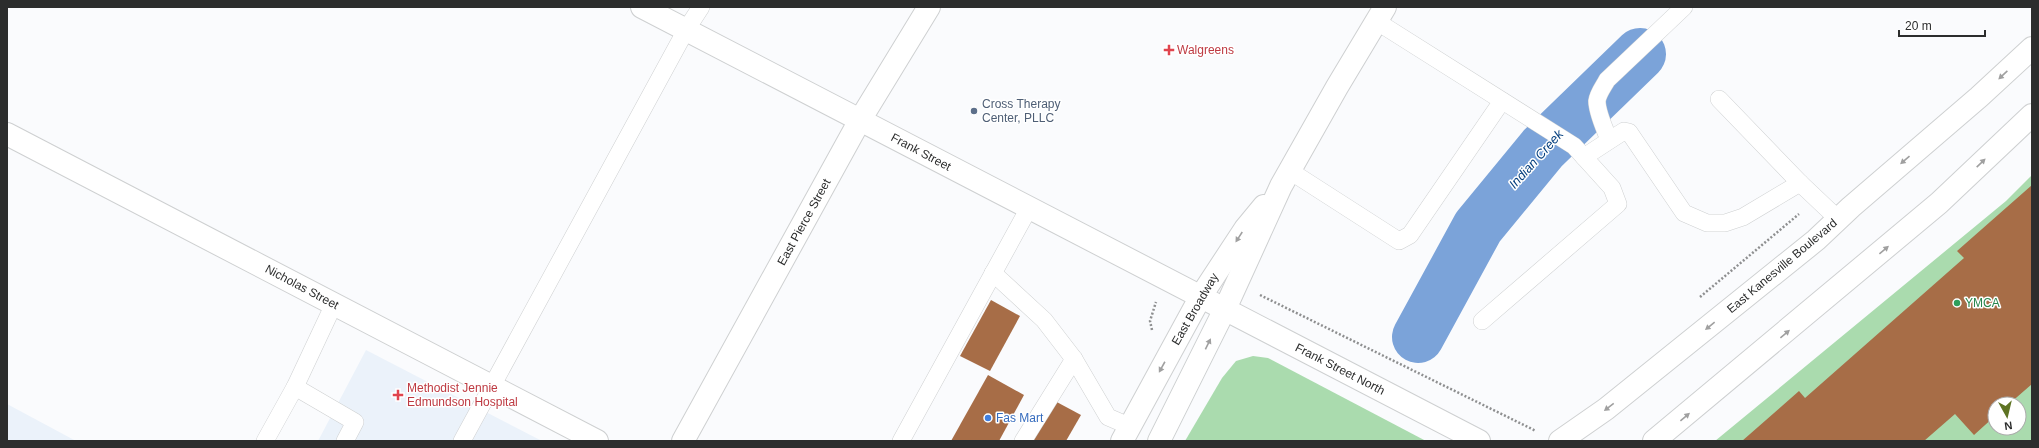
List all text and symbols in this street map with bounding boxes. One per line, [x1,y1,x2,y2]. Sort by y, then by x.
scale bar [1899,12,1985,38]
text: 20 m [1905,19,1932,33]
place label: Walgreens [1177,43,1234,57]
marker: Walgreens [1164,45,1174,55]
one-way arrow [1998,70,2008,79]
place label: Cross Therapy Center, PLLC [982,97,1060,125]
marker: Cross Therapy Center, PLLC [969,106,979,116]
water label: Indian Creek [1506,125,1567,191]
street label: Frank Street [889,130,954,174]
one-way arrow [1900,156,1911,165]
one-way arrow [1976,158,1986,168]
street label: East Pierce Street [774,176,834,268]
street label: East Kanesville Boulevard [1724,216,1840,316]
one-way arrow [1235,232,1243,243]
one-way arrow [1879,245,1890,254]
street label: Nicholas Street [263,262,342,313]
street label: East Broadway [1169,271,1221,347]
place label: YMCA [1965,296,2000,310]
marker: YMCA [1952,298,1962,308]
one-way arrow [1705,321,1716,330]
one-way arrow [1779,329,1790,338]
one-way arrow [1205,338,1211,350]
street label: Frank Street North [1293,340,1387,398]
one-way arrow [1158,361,1165,373]
place label: Methodist Jennie Edmundson Hospital [407,381,518,409]
marker: Methodist Jennie Edmundson Hospital [392,389,404,401]
north arrow [1987,396,2027,436]
one-way arrow [1603,403,1614,411]
place label: Fas Mart [996,411,1044,425]
one-way arrow [1680,412,1690,421]
marker: Fas Mart [983,413,993,423]
text: N [2004,419,2013,432]

